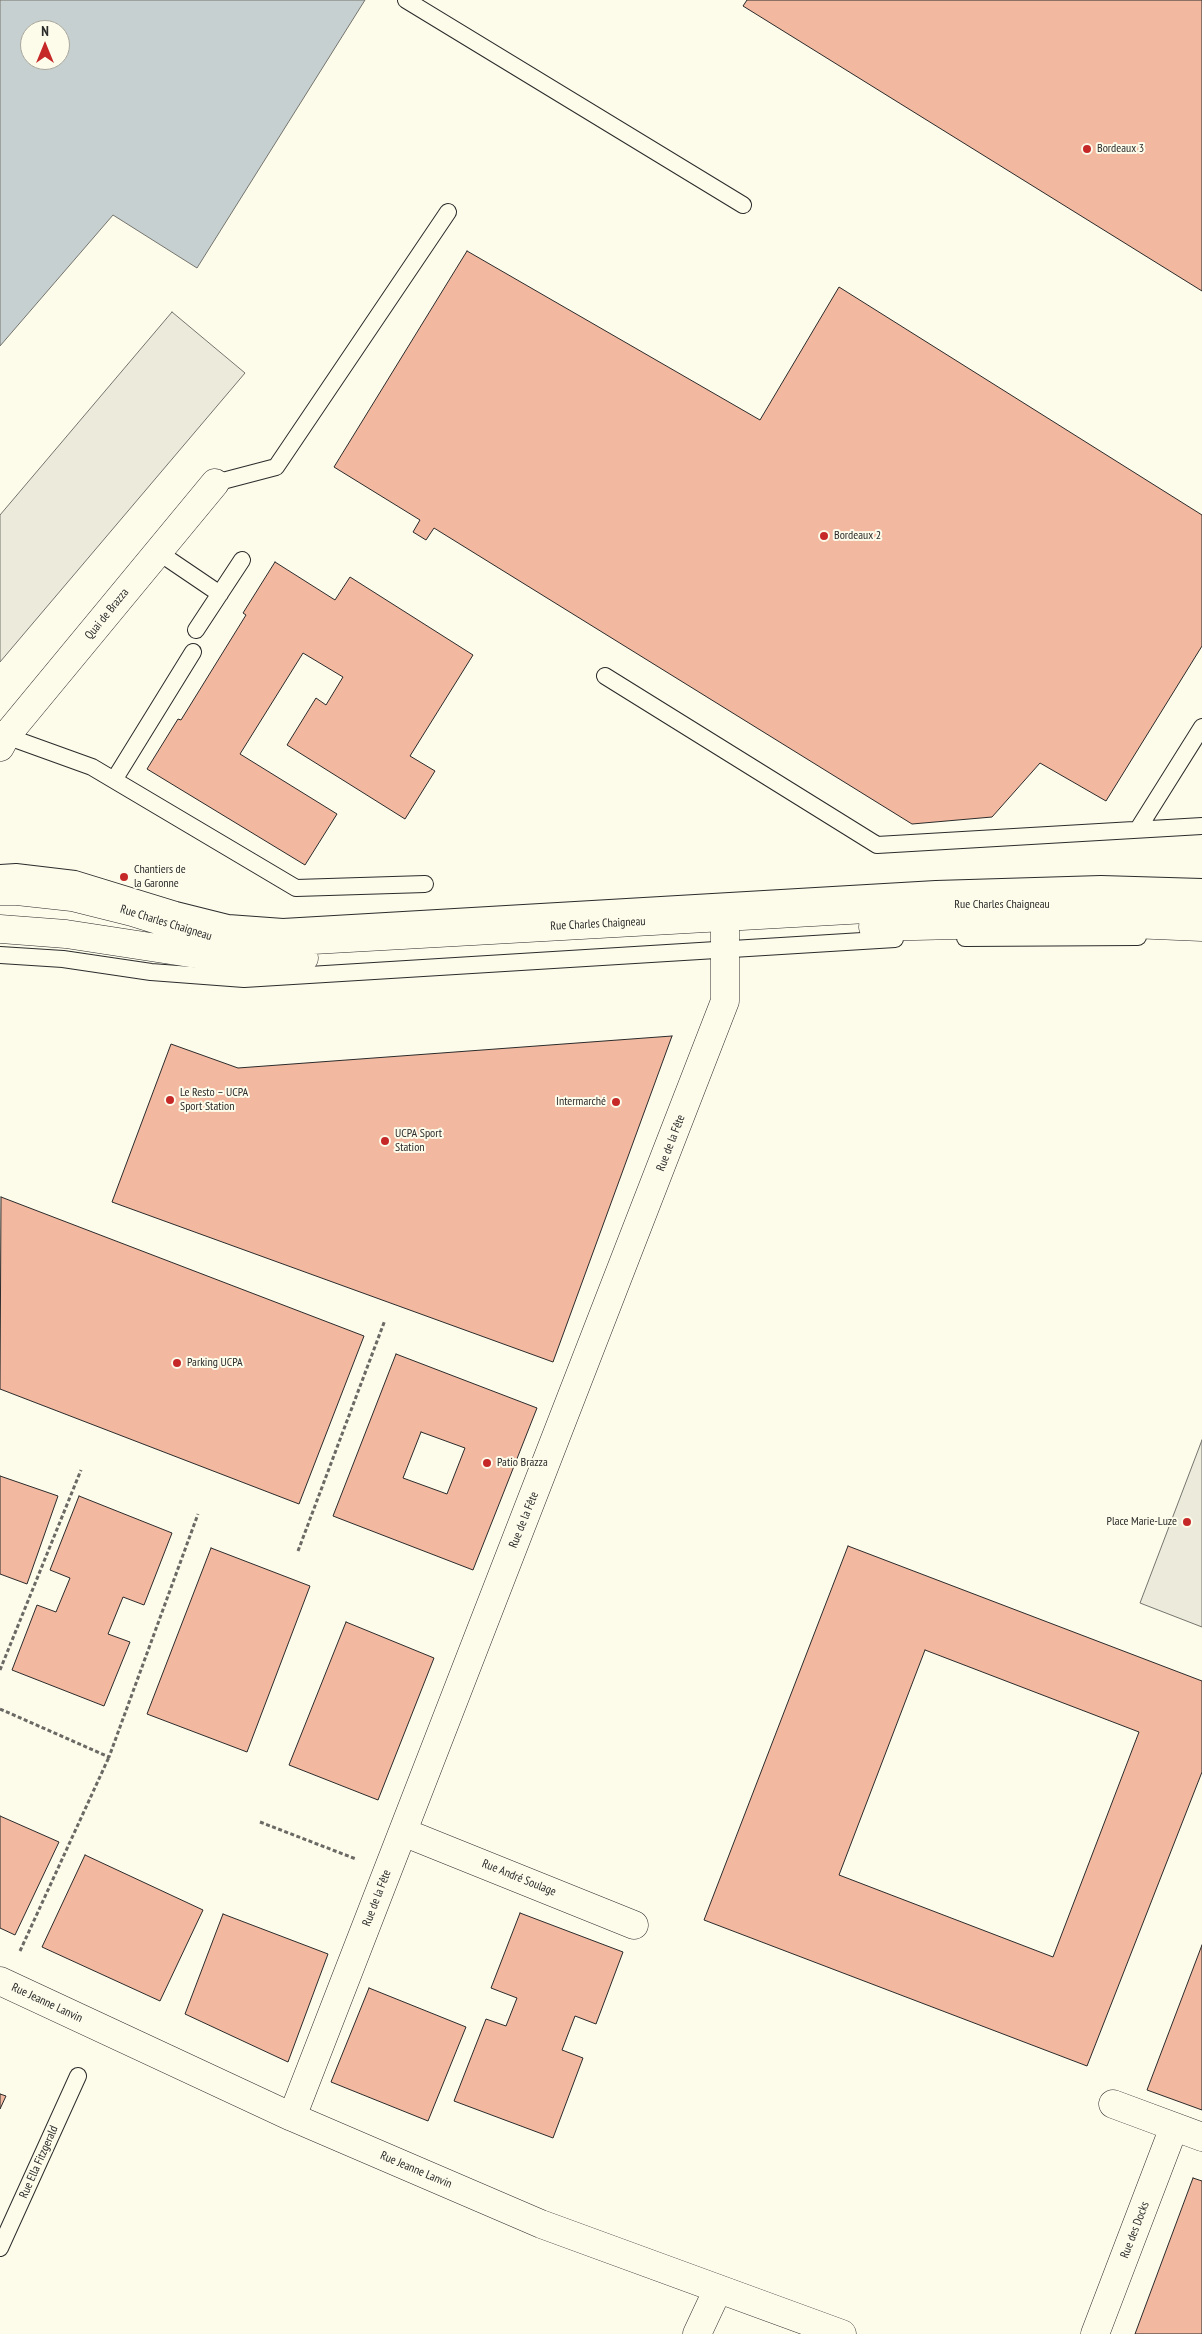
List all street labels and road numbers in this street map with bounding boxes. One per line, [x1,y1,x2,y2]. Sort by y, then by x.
street label: Quai de Brazza [82,586,132,642]
street label: Rue Charles Chaigneau [954,898,1050,912]
street label: Rue Charles Chaigneau [118,902,214,944]
street label: Rue Charles Chaigneau [550,914,646,934]
street label: Rue de la Fête [654,1113,688,1173]
street label: Rue de la Fête [506,1490,542,1550]
street label: Rue André Soulage [480,1857,558,1899]
street label: Rue de la Fête [360,1868,394,1928]
street label: Rue Jeanne Lanvin [9,1980,85,2026]
street label: Rue Ella Fitzgerald [17,2124,61,2200]
street label: Rue Jeanne Lanvin [378,2148,454,2192]
street label: Rue des Docks [1118,2200,1152,2260]

